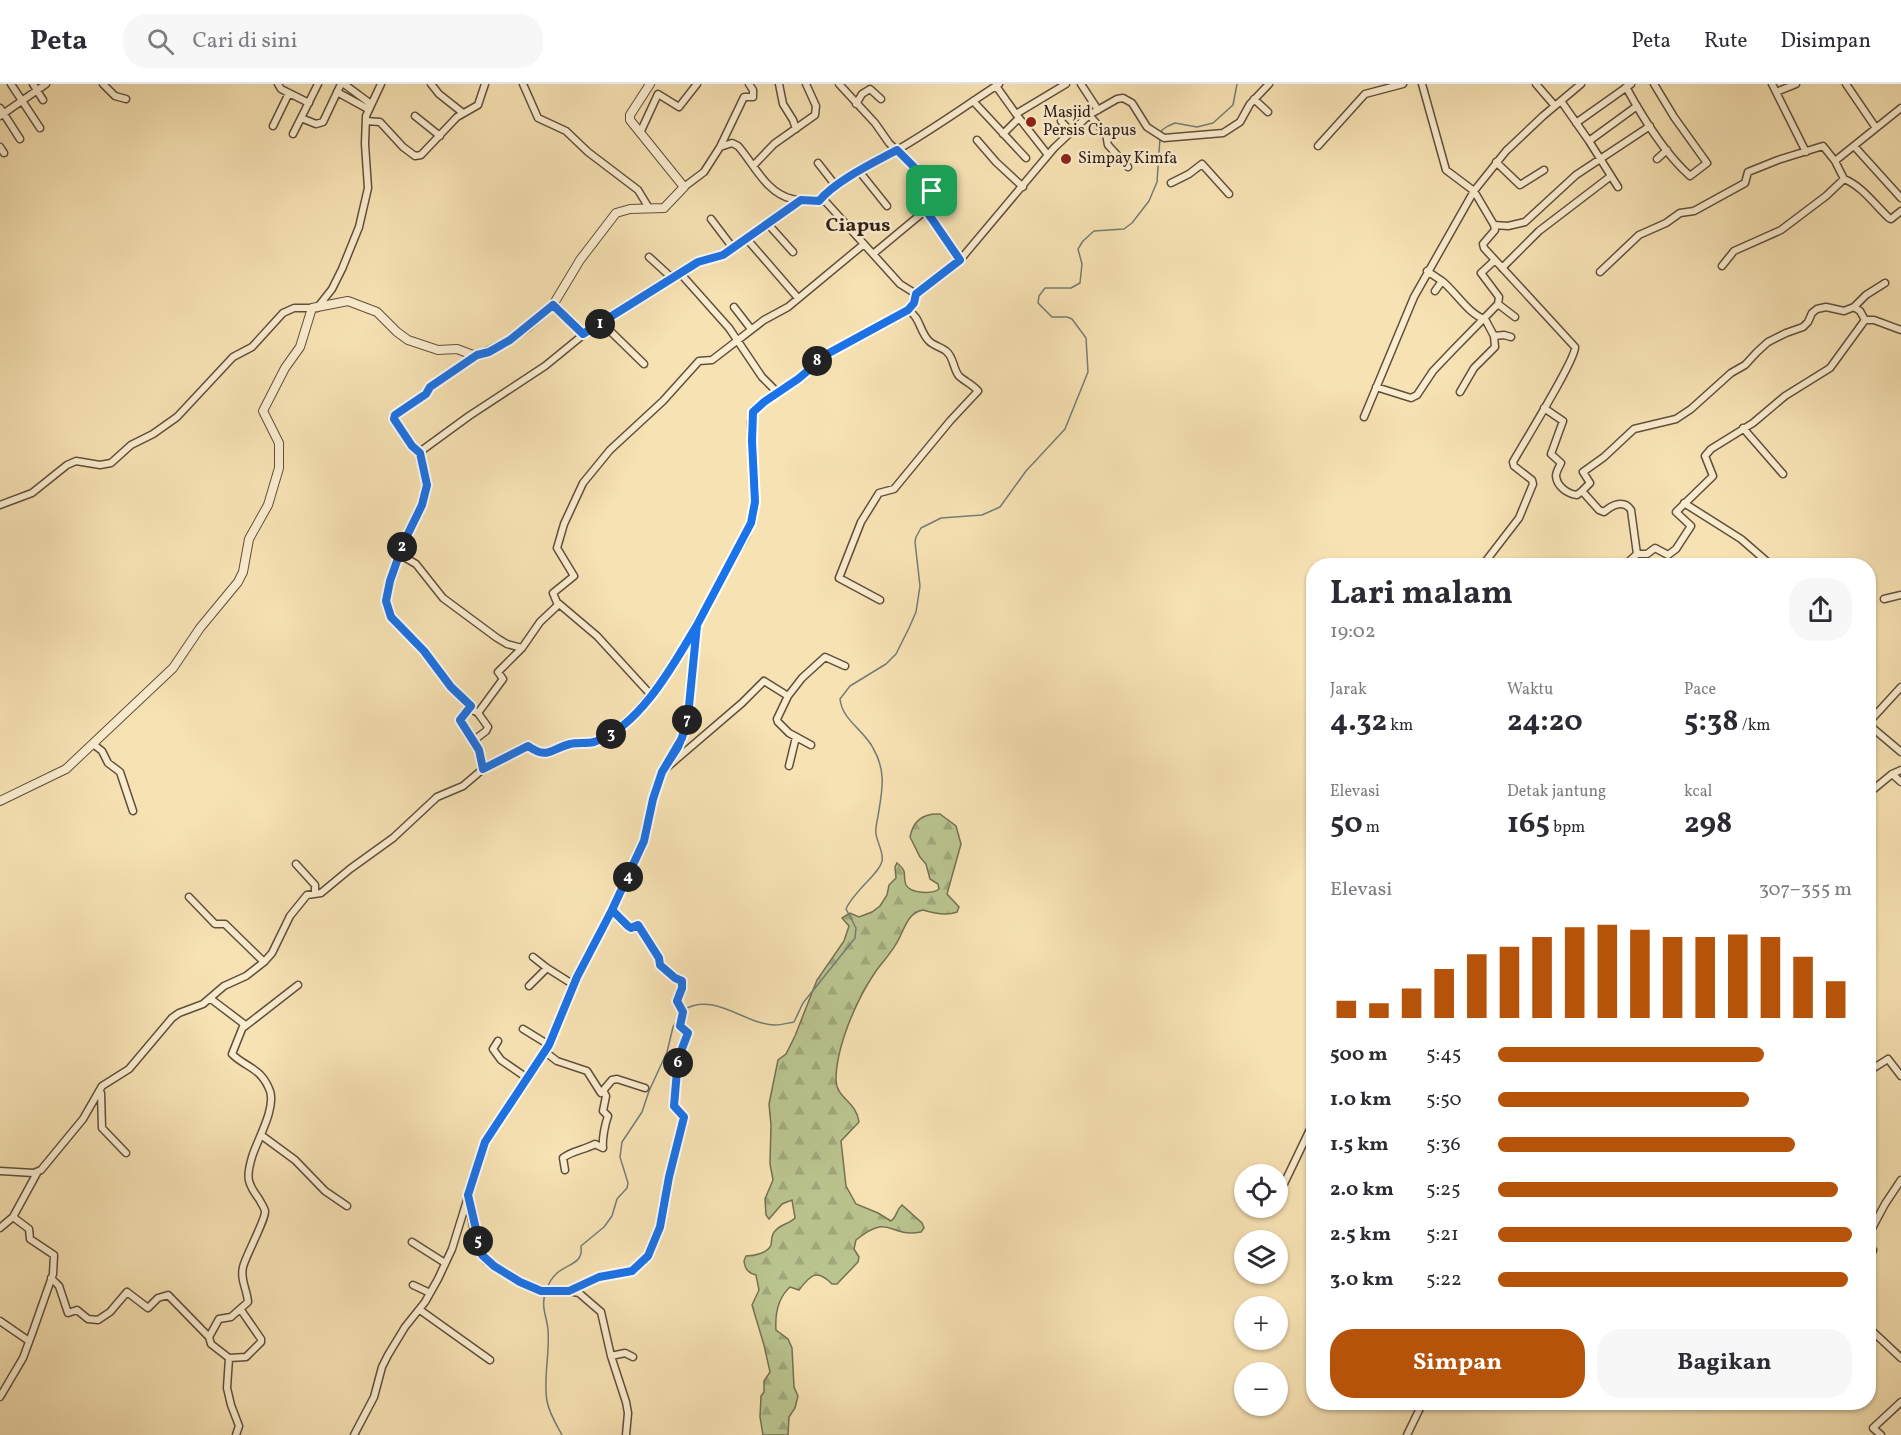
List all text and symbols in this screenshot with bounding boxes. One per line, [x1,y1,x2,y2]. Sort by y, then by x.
search box [123,14,543,68]
text: Peta [30,22,87,61]
icon: search [144,25,177,58]
text: Cari di sini [192,26,297,57]
text: Peta [1632,27,1671,56]
text: Rute [1704,27,1747,56]
text: Disimpan [1780,27,1871,56]
place label: Masjid Persis Ciapus [1043,102,1136,142]
marker: Masjid Persis Ciapus [1024,115,1038,129]
place label: Simpay Kimfa [1078,148,1177,170]
marker: Simpay Kimfa [1059,152,1073,166]
pin [906,165,957,216]
icon: arrive [915,174,948,207]
district label: Ciapus [826,212,890,240]
pin: 1 [585,309,615,339]
text: 1 [597,313,603,335]
pin: 8 [802,346,832,376]
text: 8 [813,350,821,372]
pin: 2 [387,532,417,562]
text: 2 [398,536,406,558]
text: Lari malam [1330,572,1513,618]
button: share [1789,578,1852,641]
text: 19:02 [1330,618,1376,646]
text: Jarak [1330,679,1367,701]
text: Waktu [1507,679,1553,701]
text: Pace [1684,679,1716,701]
text: 4.32 [1330,701,1387,743]
text: 24:20 [1507,701,1583,743]
text: 5:38 [1684,701,1739,743]
pin: 7 [672,705,702,735]
text: 7 [683,709,691,731]
text: km [1387,715,1413,737]
text: /km [1739,715,1771,737]
pin: 3 [596,719,626,749]
text: 3 [607,723,615,745]
text: Elevasi [1330,781,1380,803]
text: Detak jantung [1507,781,1606,803]
text: kcal [1684,781,1712,803]
text: 50 [1330,803,1363,845]
text: 165 [1507,803,1550,845]
text: 298 [1684,803,1732,845]
text: m [1363,817,1380,839]
text: bpm [1550,817,1585,839]
pin: 4 [613,862,643,892]
text: 4 [623,866,633,888]
text: Elevasi [1330,876,1392,904]
text: 307–355 m [1759,876,1852,904]
text: 500 m [1330,1041,1388,1069]
text: 5:45 [1426,1041,1461,1069]
pin: 6 [663,1048,693,1078]
text: 6 [674,1052,682,1074]
text: 1.0 km [1330,1086,1392,1114]
text: 5:50 [1426,1086,1462,1114]
text: 1.5 km [1330,1131,1389,1159]
text: 5:36 [1426,1131,1461,1159]
map controls [1234,1164,1288,1416]
button: locate [1234,1164,1288,1218]
text: 2.0 km [1330,1176,1394,1204]
text: 5:25 [1426,1176,1461,1204]
text: 2.5 km [1330,1221,1391,1249]
text: 5:21 [1426,1221,1459,1249]
pin: 5 [463,1226,493,1256]
text: 5 [474,1230,482,1252]
button: layers [1234,1230,1288,1284]
text: 3.0 km [1330,1266,1394,1294]
text: 5:22 [1426,1266,1462,1294]
button: + [1234,1296,1288,1350]
button: Simpan [1330,1329,1585,1398]
button: Bagikan [1597,1329,1852,1398]
button: − [1234,1362,1288,1416]

